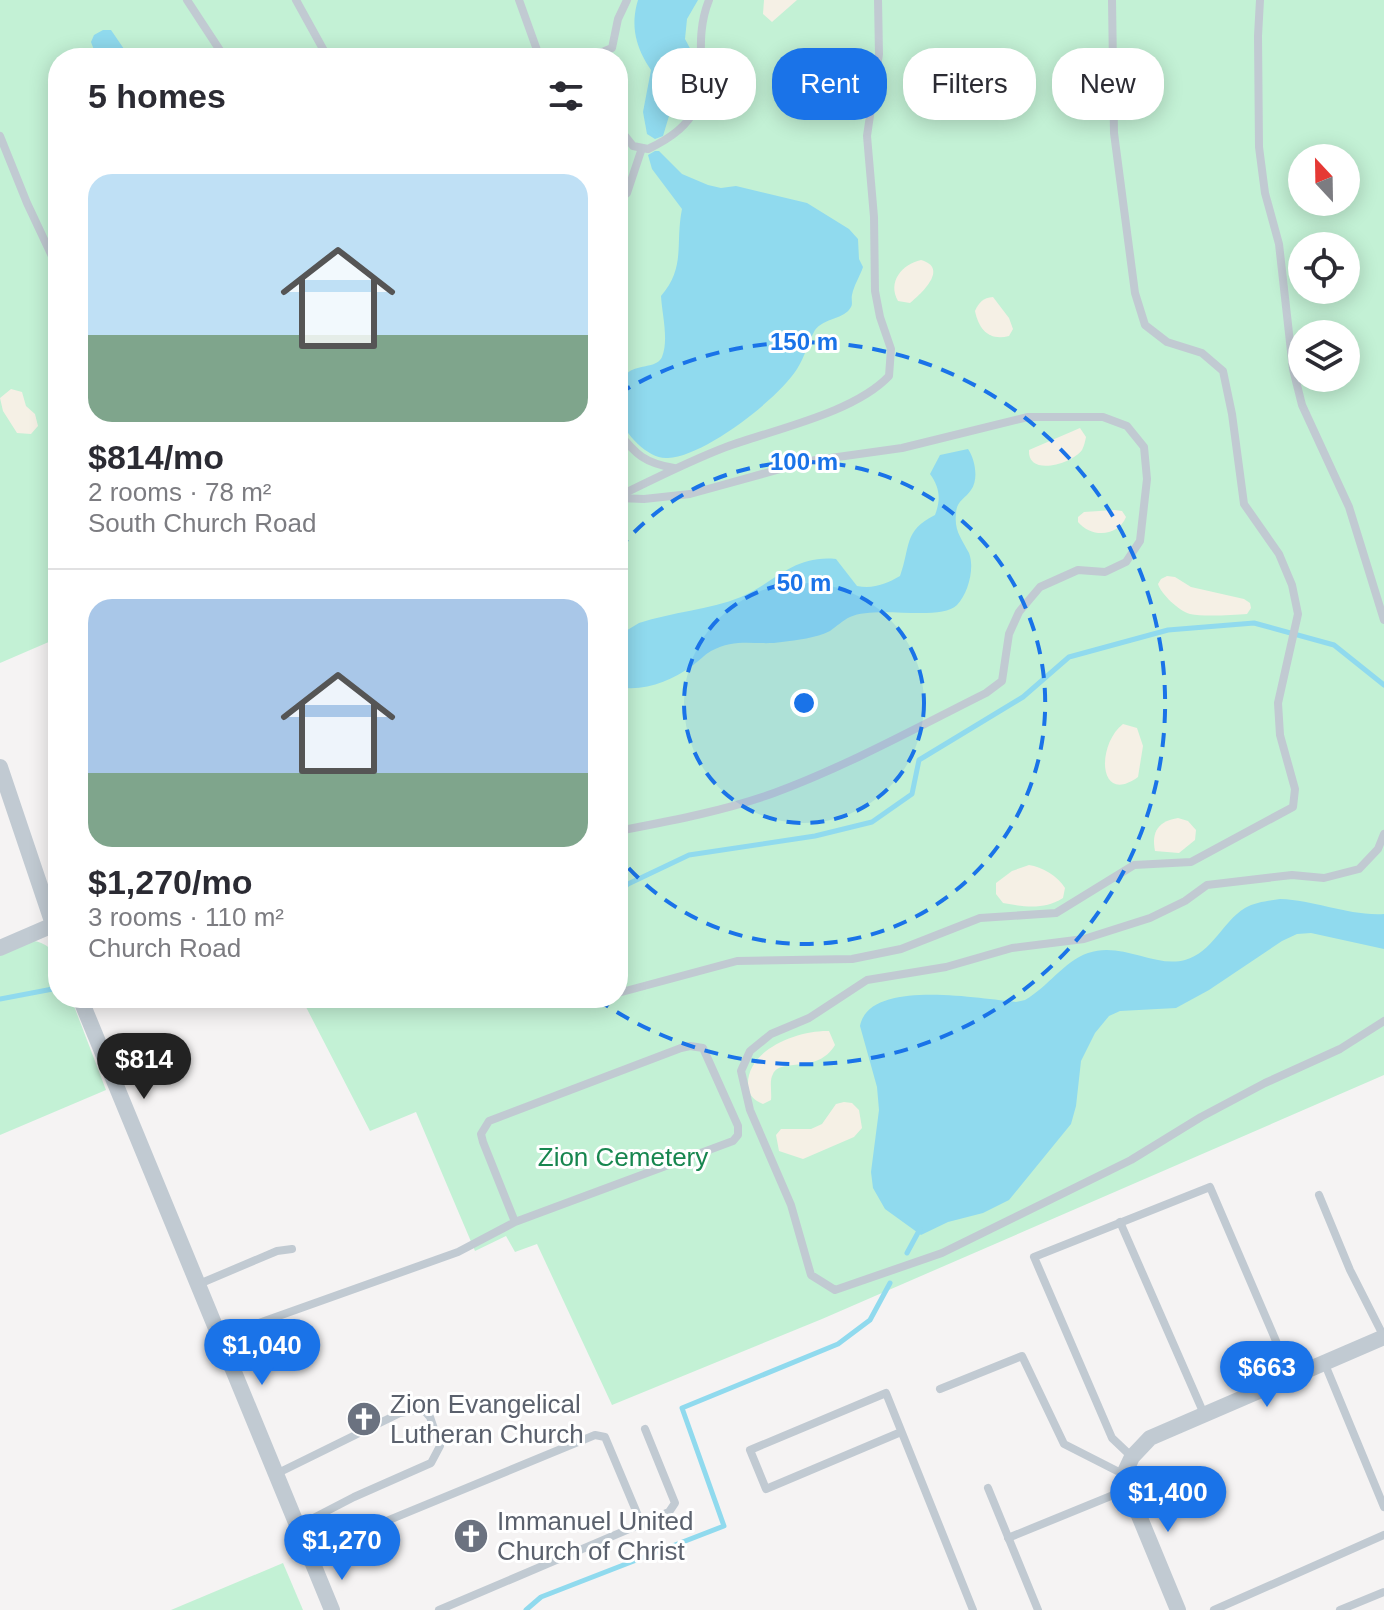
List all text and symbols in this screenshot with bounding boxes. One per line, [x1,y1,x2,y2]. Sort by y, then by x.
chip: Buy [652,48,756,120]
chip: Rent [772,48,887,120]
chip: Filters [903,48,1036,120]
chip: New [1052,48,1164,120]
icon: filters [544,74,588,118]
text: 5 homes [88,77,226,115]
north arrow [1288,144,1360,216]
map controls [1288,144,1360,392]
icon: home [266,226,410,370]
button: locate [1288,232,1360,304]
button: layers [1288,320,1360,392]
text: 150 m [770,328,838,355]
text: $814/mo [88,438,224,476]
text: 100 m [770,448,838,475]
text: 2 rooms · 78 m² [88,477,272,507]
text: South Church Road [88,508,316,538]
text: 50 m [777,569,831,596]
icon: home [266,651,410,795]
centre of rings [790,689,818,717]
text: $1,270/mo [88,863,252,901]
text: 3 rooms · 110 m² [88,902,284,932]
text: Church Road [88,933,241,963]
pin: $814 [97,1033,191,1101]
text: $814 [115,1044,173,1074]
park label: Zion Cemetery [538,1142,708,1172]
pin: $1,040 [197,1319,327,1387]
text: $1,040 [222,1330,302,1360]
pin: $663 [1220,1341,1314,1409]
text: $663 [1238,1352,1296,1382]
place label: Zion Evangelical Lutheran Church [390,1389,584,1449]
church icon: Zion Evangelical Lutheran Church [345,1400,383,1438]
pin: $1,400 [1103,1466,1233,1534]
text: $1,400 [1128,1477,1208,1507]
place label: Immanuel United Church of Christ [497,1506,694,1566]
pin: $1,270 [277,1514,407,1582]
church icon: Immanuel United Church of Christ [452,1517,490,1555]
text: $1,270 [302,1525,382,1555]

